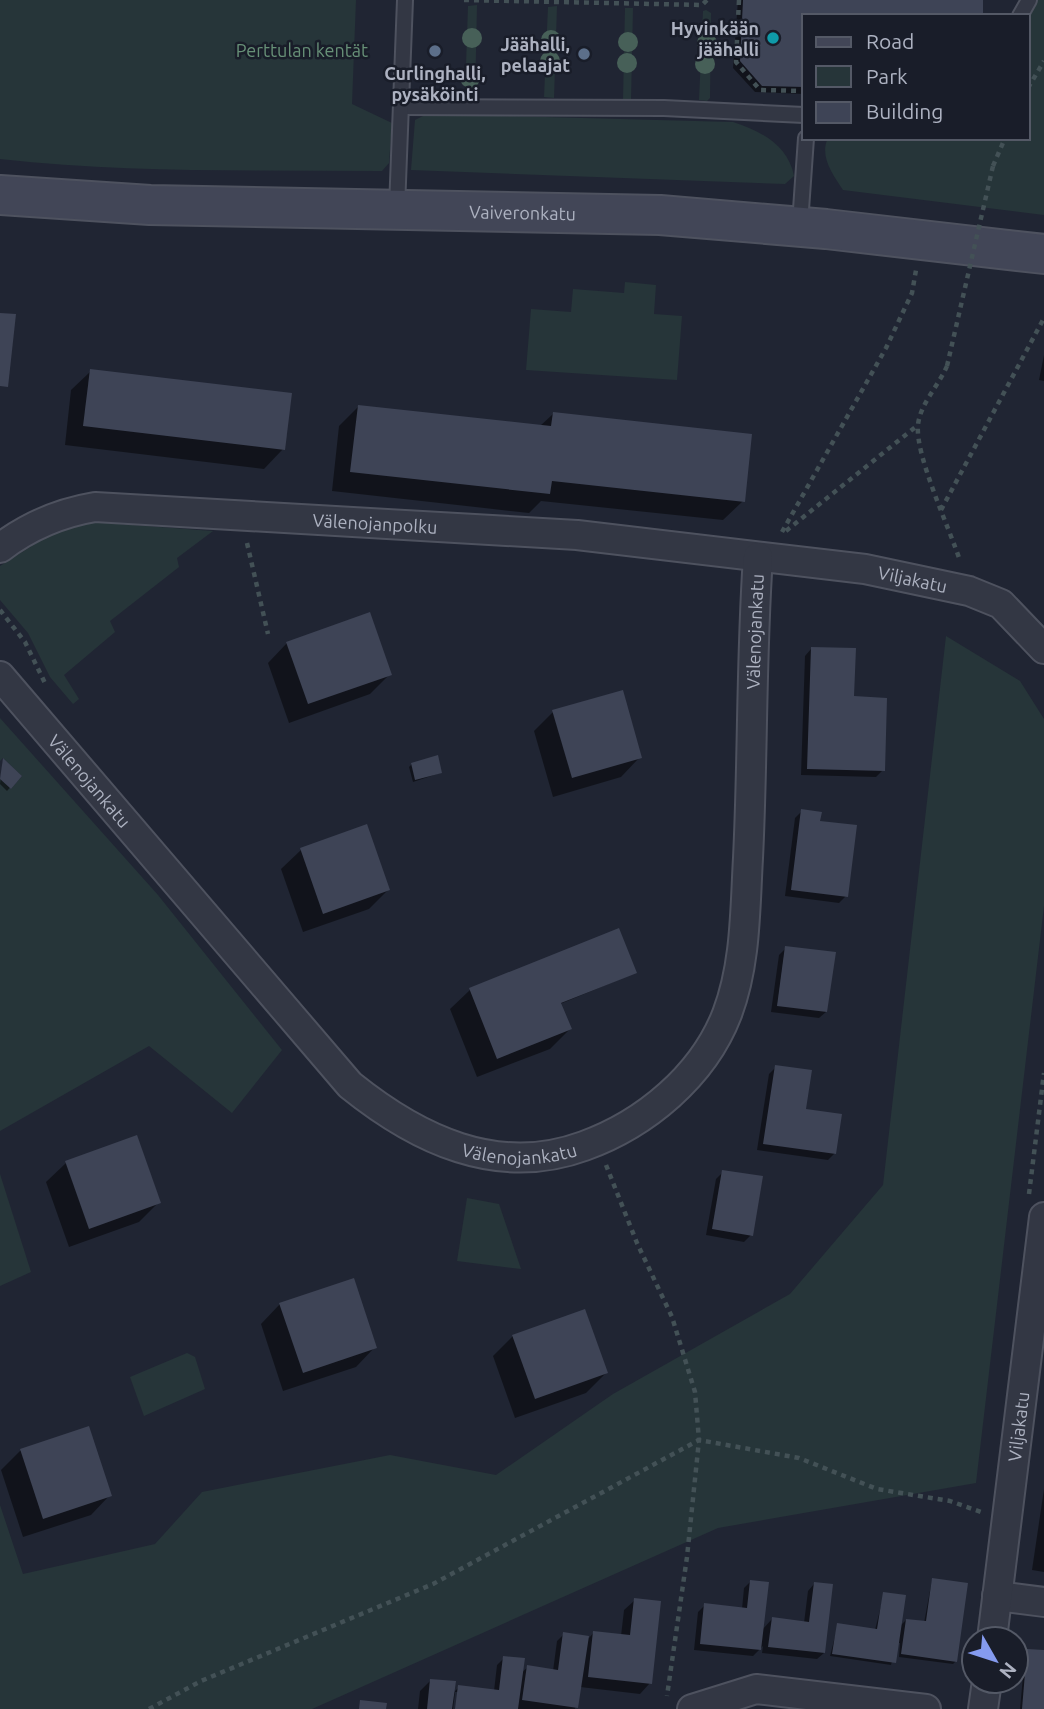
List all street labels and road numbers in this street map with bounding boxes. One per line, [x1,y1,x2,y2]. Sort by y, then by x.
street label: Vaiveronkatu [469,201,576,223]
street label: Välenojanpolku [312,510,438,537]
street label: Viljakatu [876,562,949,596]
street label: Välenojankatu [743,573,767,690]
street label: Välenojankatu [45,730,135,831]
street label: Välenojankatu [460,1139,579,1168]
street label: Viljakatu [1004,1390,1032,1463]

